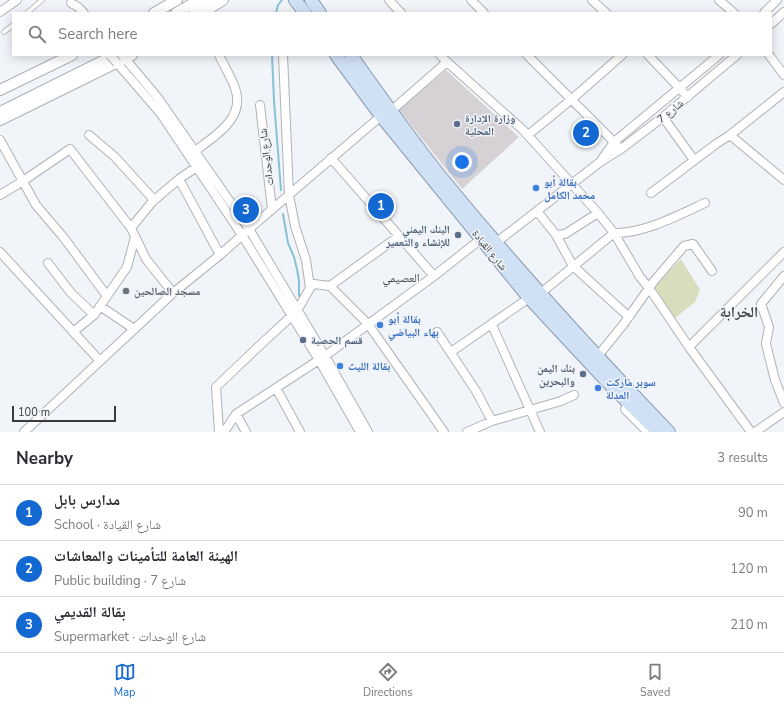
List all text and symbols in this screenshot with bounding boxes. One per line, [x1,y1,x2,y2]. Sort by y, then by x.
search box [12,12,772,56]
icon: search [26,23,48,45]
text: Search here [58,24,138,44]
street label: شارع 7 [654,96,687,127]
place label: وزارة الإدارة المحلية [465,111,515,139]
pin: 2 [573,118,599,148]
marker: وزارة الإدارة المحلية [452,119,462,129]
street label: شارع الوحدات [256,128,277,186]
your location [452,152,472,172]
place label: بقالة أبو محمد الكامل [544,175,595,203]
marker: بقالة أبو محمد الكامل [531,183,541,193]
pin: 1 [368,191,394,221]
pin: 3 [233,195,259,225]
place label: البنك اليمني للإنشاء والتعمير [385,222,450,250]
street label: شارع القيادة [468,227,511,274]
marker: البنك اليمني للإنشاء والتعمير [453,230,463,240]
district label: العصيمي [382,270,420,288]
place label: مسجد الصالحين [134,284,201,299]
marker: مسجد الصالحين [121,286,131,296]
district label: الخرابة [720,302,758,322]
place label: بقالة أبو بهاء البياضي [388,312,439,341]
marker: بقالة أبو بهاء البياضي [375,320,385,330]
place label: قسم الحصبة [311,333,363,348]
marker: قسم الحصبة [298,335,308,345]
place label: بقالة الليث [348,359,390,374]
marker: بقالة الليث [335,361,345,371]
place label: بنك اليمن والبحرين [537,361,575,389]
marker: بنك اليمن والبحرين [578,369,588,379]
place label: سوبر ماركت العدلة [606,375,656,403]
marker: سوبر ماركت العدلة [593,383,603,393]
scale bar [12,404,116,423]
text: 100 m [18,405,50,420]
text: Nearby [16,447,73,470]
text: 3 results [717,449,768,467]
text: مدارس بابل [54,490,120,510]
text: 1 [25,504,33,522]
text: 90 m [738,504,768,522]
text: School · شارع القيادة [54,516,161,534]
text: الهيئة العامة للتأمينات والمعاشات [54,546,238,566]
text: 2 [25,560,33,578]
text: 120 m [730,560,768,578]
text: Public building · شارع 7 [54,572,186,590]
text: بقالة القديمي [54,602,126,622]
text: 3 [25,616,33,634]
text: 210 m [730,616,768,634]
text: Supermarket · شارع الوحدات [54,628,206,646]
tab: Map [114,661,136,700]
tab: Directions [363,661,413,700]
tab: Saved [640,661,670,700]

